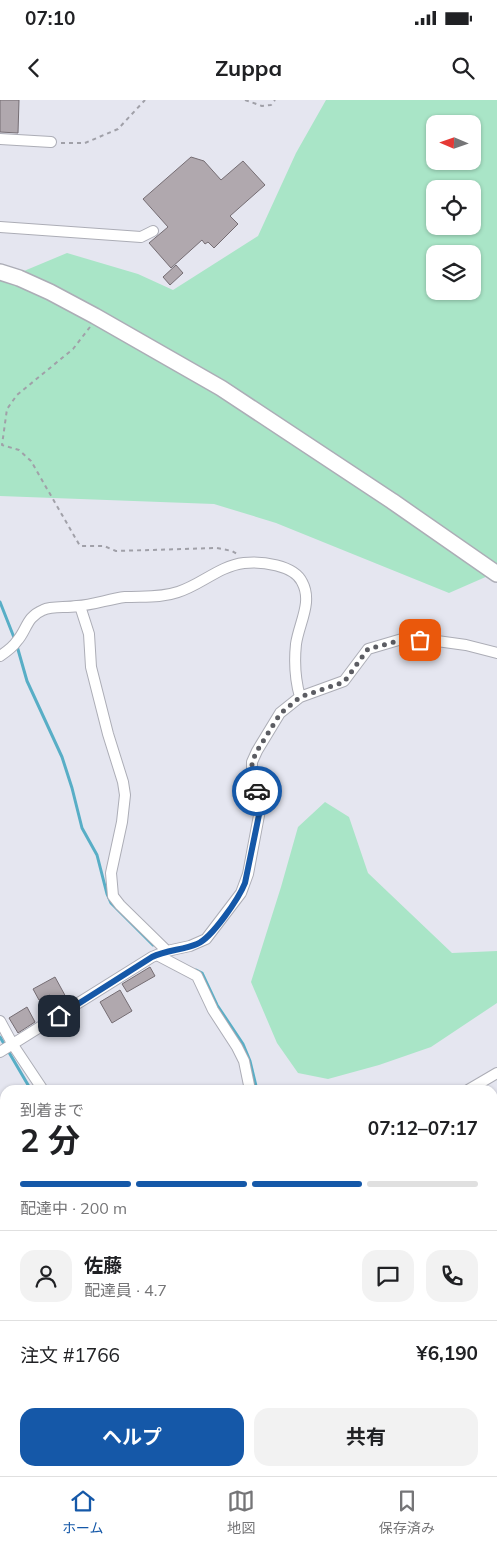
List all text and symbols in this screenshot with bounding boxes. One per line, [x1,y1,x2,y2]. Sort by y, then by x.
text: 07:10 [25,6,75,30]
icon: back [20,54,48,82]
text: Zuppa [215,54,282,82]
icon: search [449,54,477,82]
north arrow [426,115,481,170]
map controls [426,115,481,300]
button: locate [426,180,481,235]
button: layers [426,245,481,300]
pin [399,619,441,661]
icon: bag [406,626,434,654]
courier [232,766,282,816]
icon: car [243,777,271,805]
pin [38,995,80,1037]
icon: home [45,1002,73,1030]
text: 到着まで [20,1100,84,1120]
text: 07:12–07:17 [368,1116,478,1140]
text: 2 分 [20,1120,80,1160]
text: 配達中 · 200 m [20,1198,127,1218]
button: person [20,1250,72,1302]
button: chat [362,1250,414,1302]
button: phone [426,1250,478,1302]
text: 佐藤 [84,1253,122,1277]
text: 配達員 · 4.7 [84,1280,167,1300]
text: ¥6,190 [416,1341,478,1365]
text: 注文 #1766 [20,1343,120,1367]
button: ヘルプ [20,1408,244,1466]
button: 共有 [254,1408,478,1466]
tab: ホーム [62,1487,103,1537]
tab: 地図 [227,1487,255,1537]
tab: 保存済み [379,1487,435,1537]

